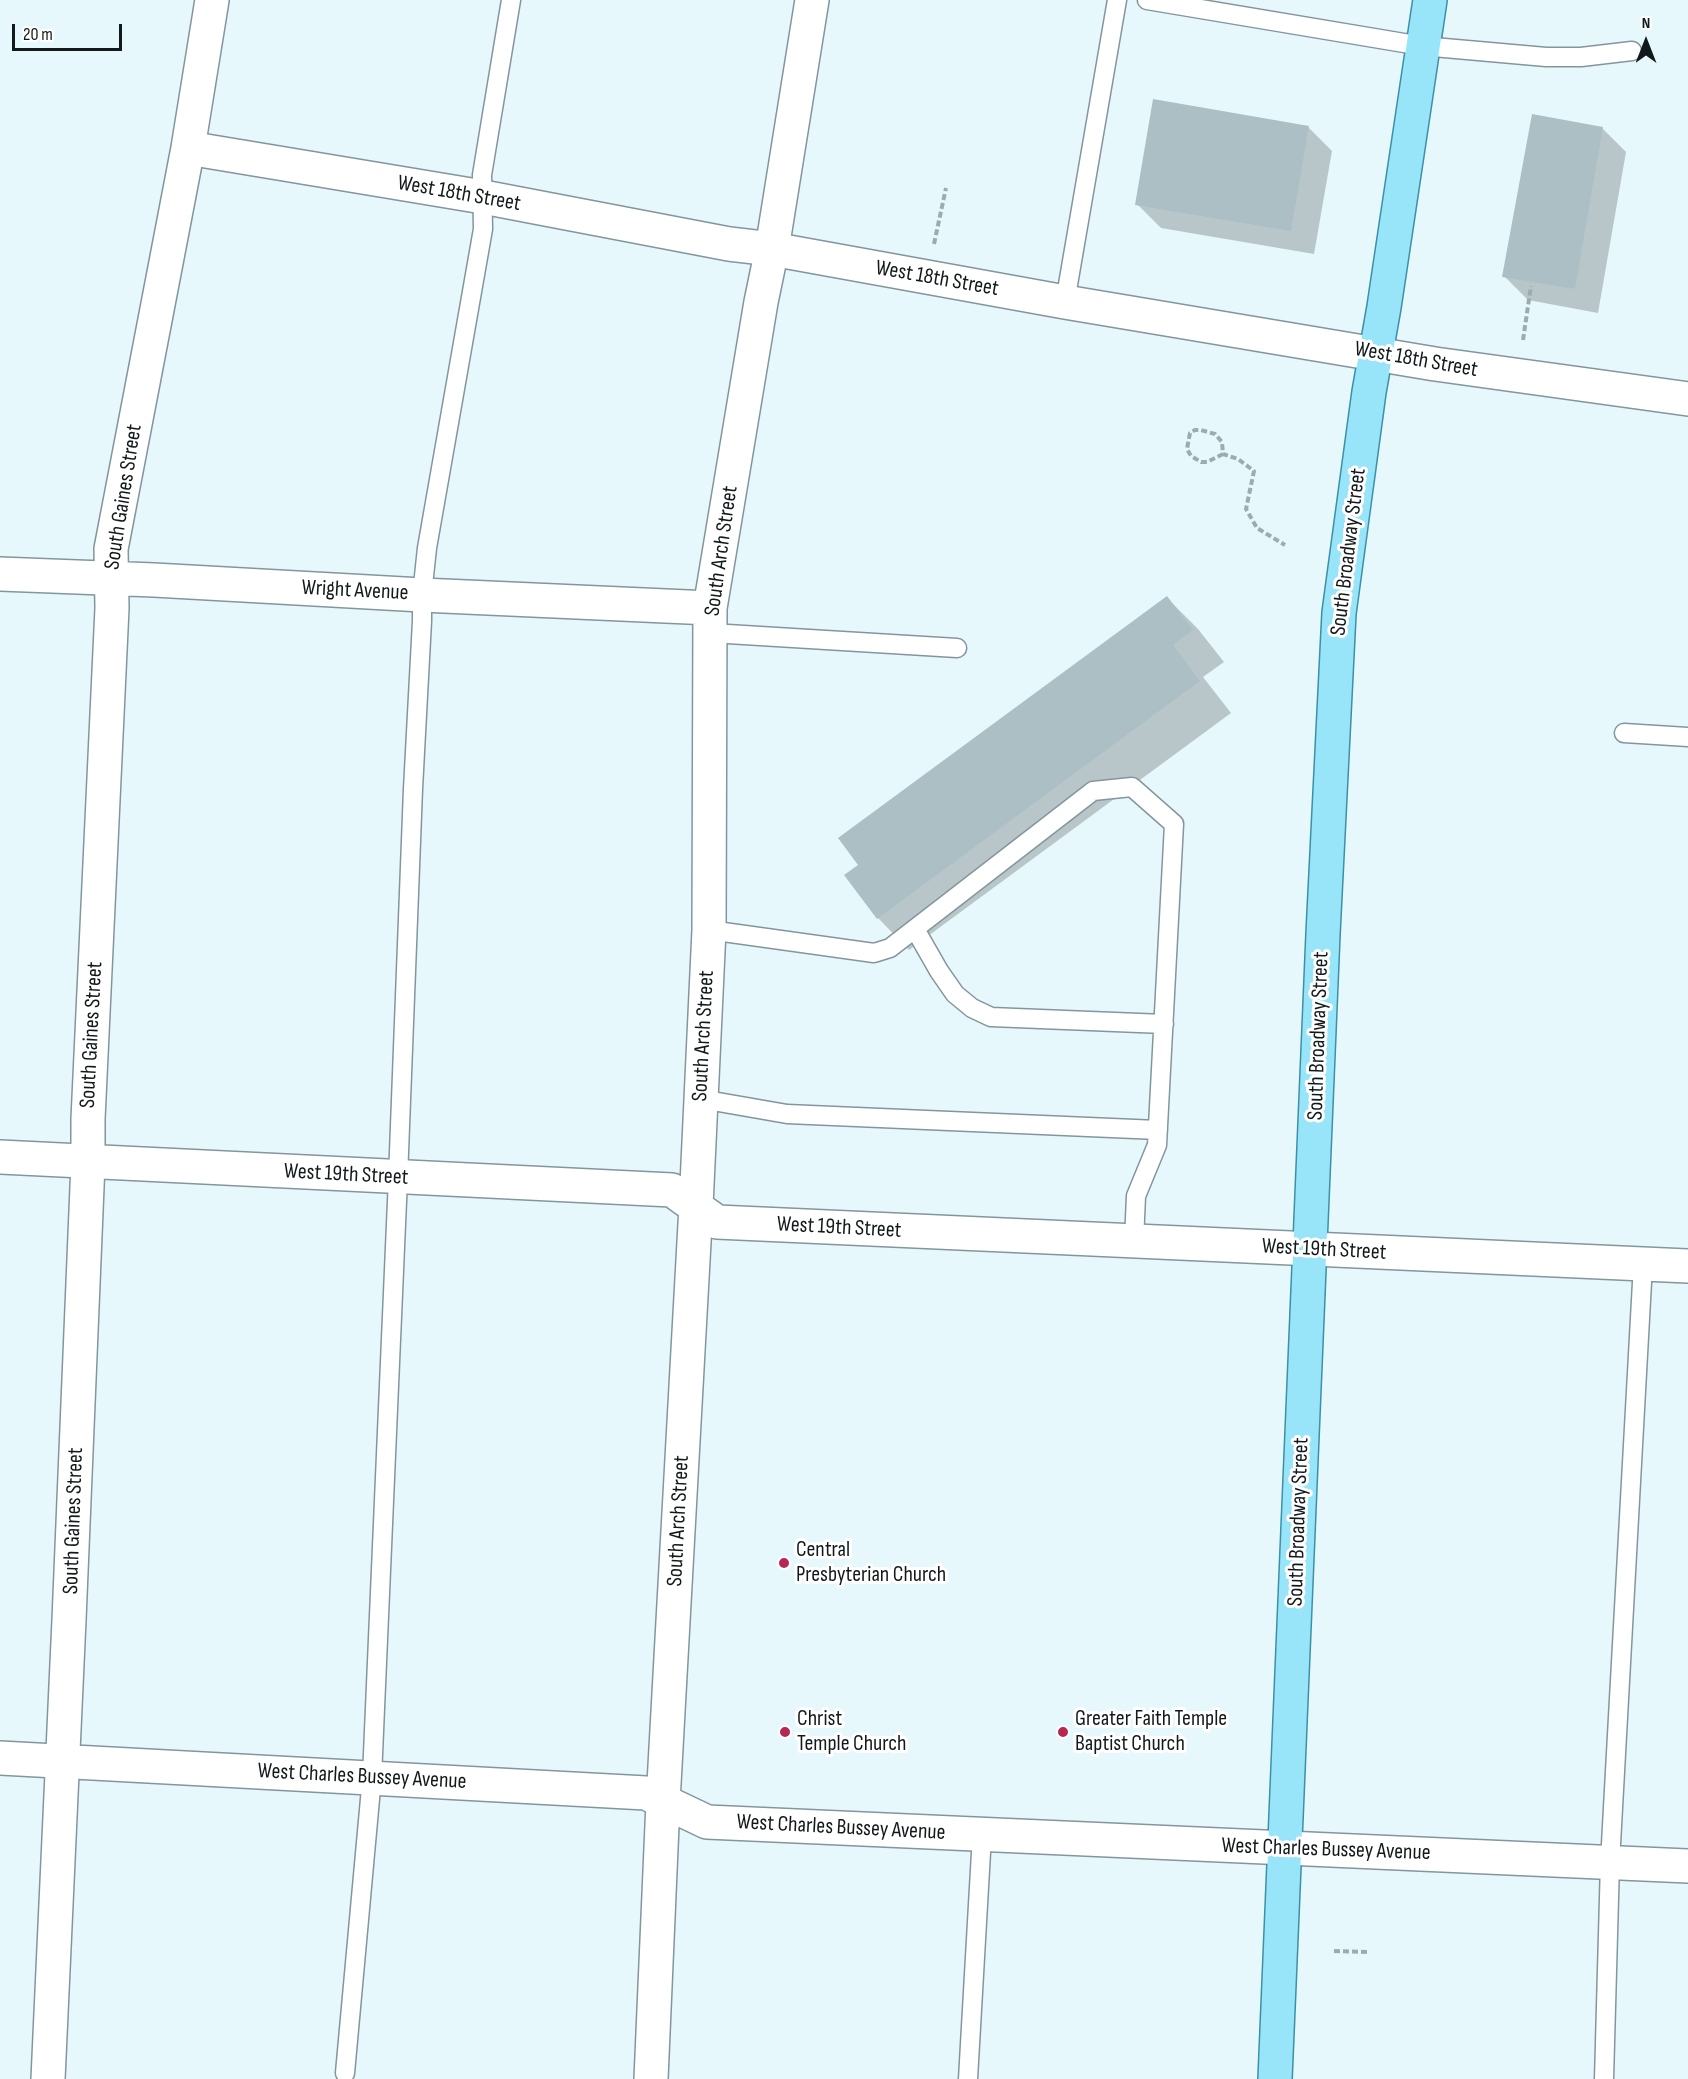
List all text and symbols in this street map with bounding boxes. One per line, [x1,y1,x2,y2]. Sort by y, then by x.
scale bar [15,12,124,50]
north arrow [1616,12,1676,72]
text: N [1642,14,1650,33]
text: 20 m [23,24,53,45]
street label: West 18th Street [396,170,522,218]
street label: West 18th Street [874,255,1000,303]
street label: West 18th Street [1353,336,1479,384]
street label: South Gaines Street [99,422,149,572]
street label: South Broadway Street [1326,467,1372,637]
street label: South Arch Street [700,484,744,618]
street label: Wright Avenue [301,575,409,607]
street label: South Broadway Street [1303,951,1335,1121]
street label: South Gaines Street [75,961,109,1109]
street label: South Arch Street [687,970,721,1102]
street label: West 19th Street [283,1159,409,1191]
street label: West 19th Street [776,1212,902,1244]
street label: West 19th Street [1261,1234,1387,1266]
street label: South Broadway Street [1283,1437,1315,1607]
street label: South Gaines Street [58,1447,90,1595]
street label: South Arch Street [662,1455,696,1587]
place label: Central Presbyterian Church [796,1537,946,1588]
marker: Central Presbyterian Church [777,1556,791,1570]
place label: Christ Temple Church [797,1706,906,1758]
place label: Greater Faith Temple Baptist Church [1075,1706,1227,1758]
marker: Christ Temple Church [778,1725,792,1739]
marker: Greater Faith Temple Baptist Church [1056,1725,1070,1739]
street label: West Charles Bussey Avenue [257,1758,467,1796]
street label: West Charles Bussey Avenue [736,1809,946,1847]
street label: West Charles Bussey Avenue [1221,1833,1431,1867]

